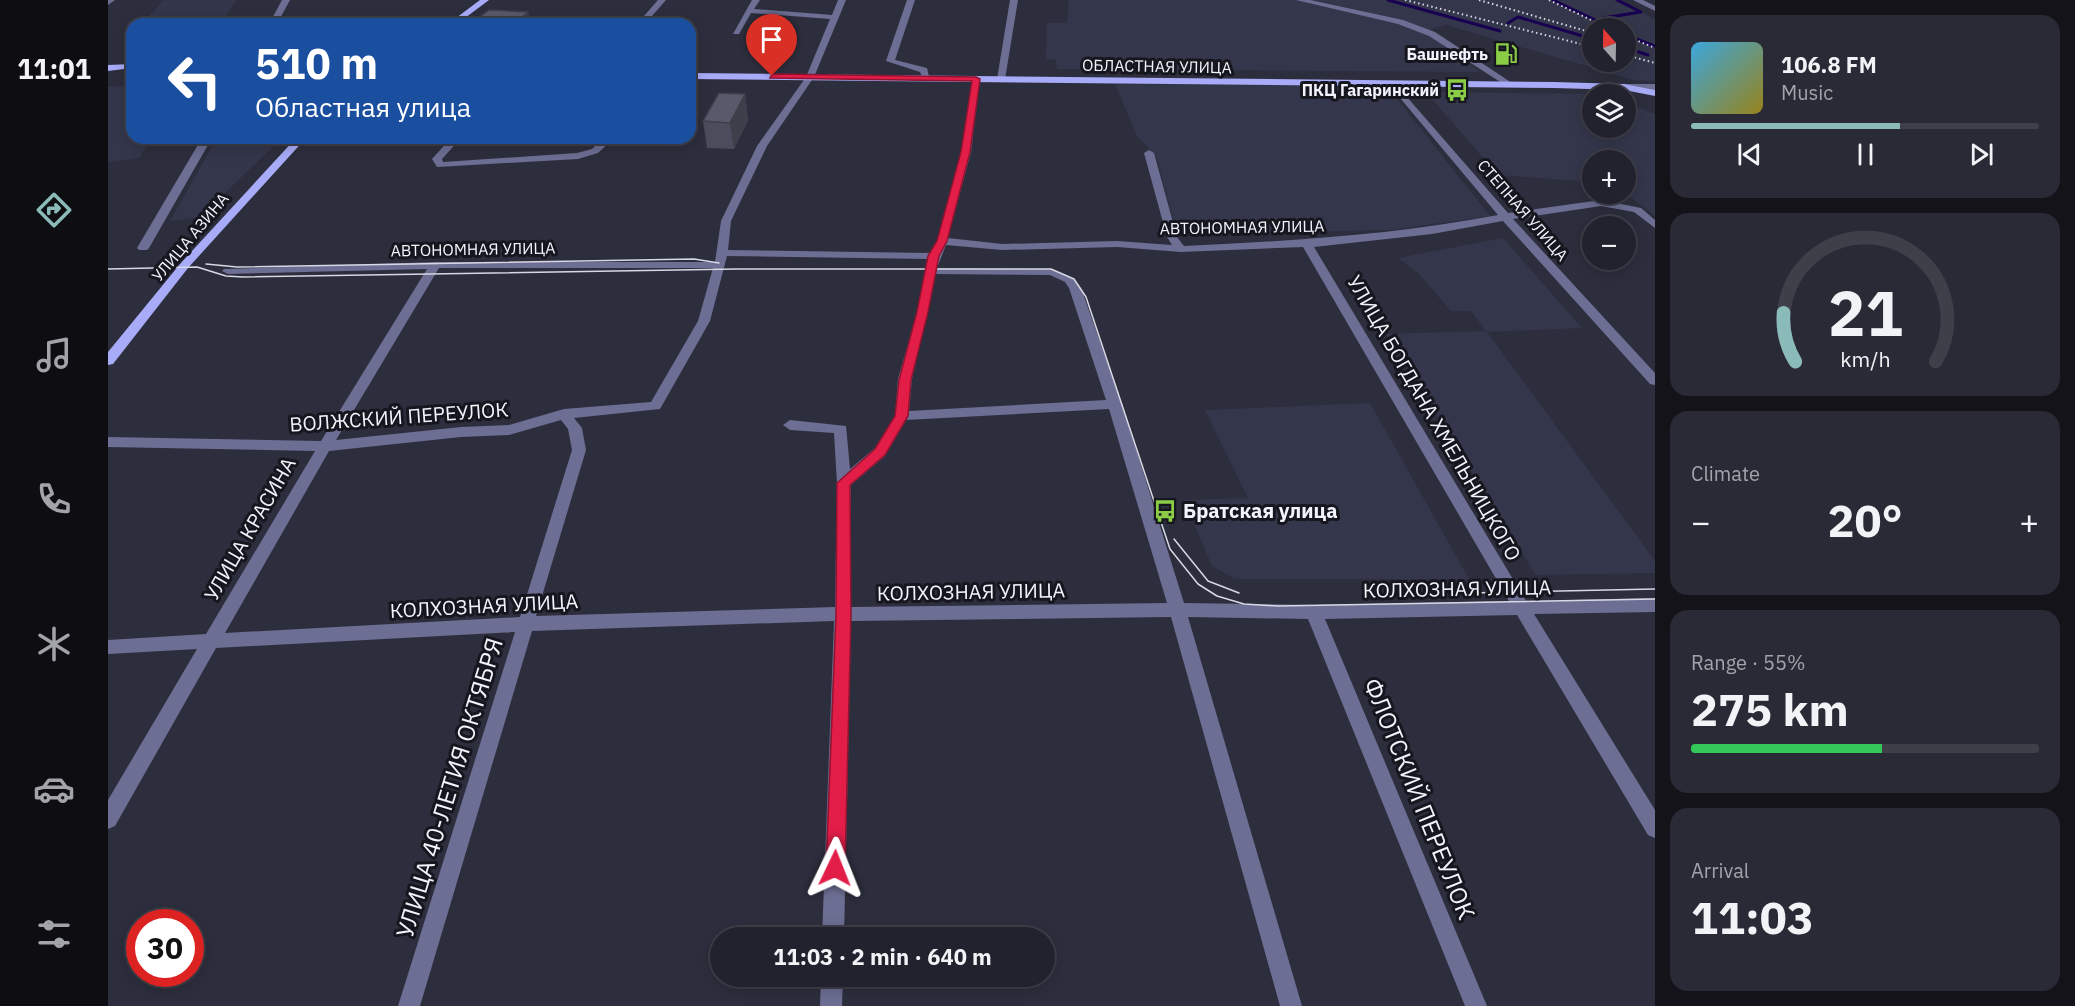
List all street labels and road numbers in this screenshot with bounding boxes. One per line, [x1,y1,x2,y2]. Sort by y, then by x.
street label: ОБЛАСТНАЯ УЛИЦА [1082,55,1232,77]
street label: СТЕПНАЯ УЛИЦА [1473,155,1573,265]
street label: УЛИЦА АЗИНА [147,189,233,285]
street label: АВТОНОМНАЯ УЛИЦА [1160,216,1324,238]
street label: АВТОНОМНАЯ УЛИЦА [391,238,555,260]
street label: УЛИЦА БОГДАНА ХМЕЛЬНИЦКОГО [1341,270,1527,565]
street label: ВОЛЖСКИЙ ПЕРЕУЛОК [289,395,509,438]
street label: УЛИЦА КРАСИНА [198,452,302,605]
street label: КОЛХОЗНАЯ УЛИЦА [1363,573,1552,604]
street label: КОЛХОЗНАЯ УЛИЦА [877,576,1066,607]
street label: КОЛХОЗНАЯ УЛИЦА [389,587,579,624]
street label: УЛИЦА 40-ЛЕТИЯ ОКТЯБРЯ [388,634,510,942]
street label: ФЛОТСКИЙ ПЕРЕУЛОК [1357,673,1483,924]

